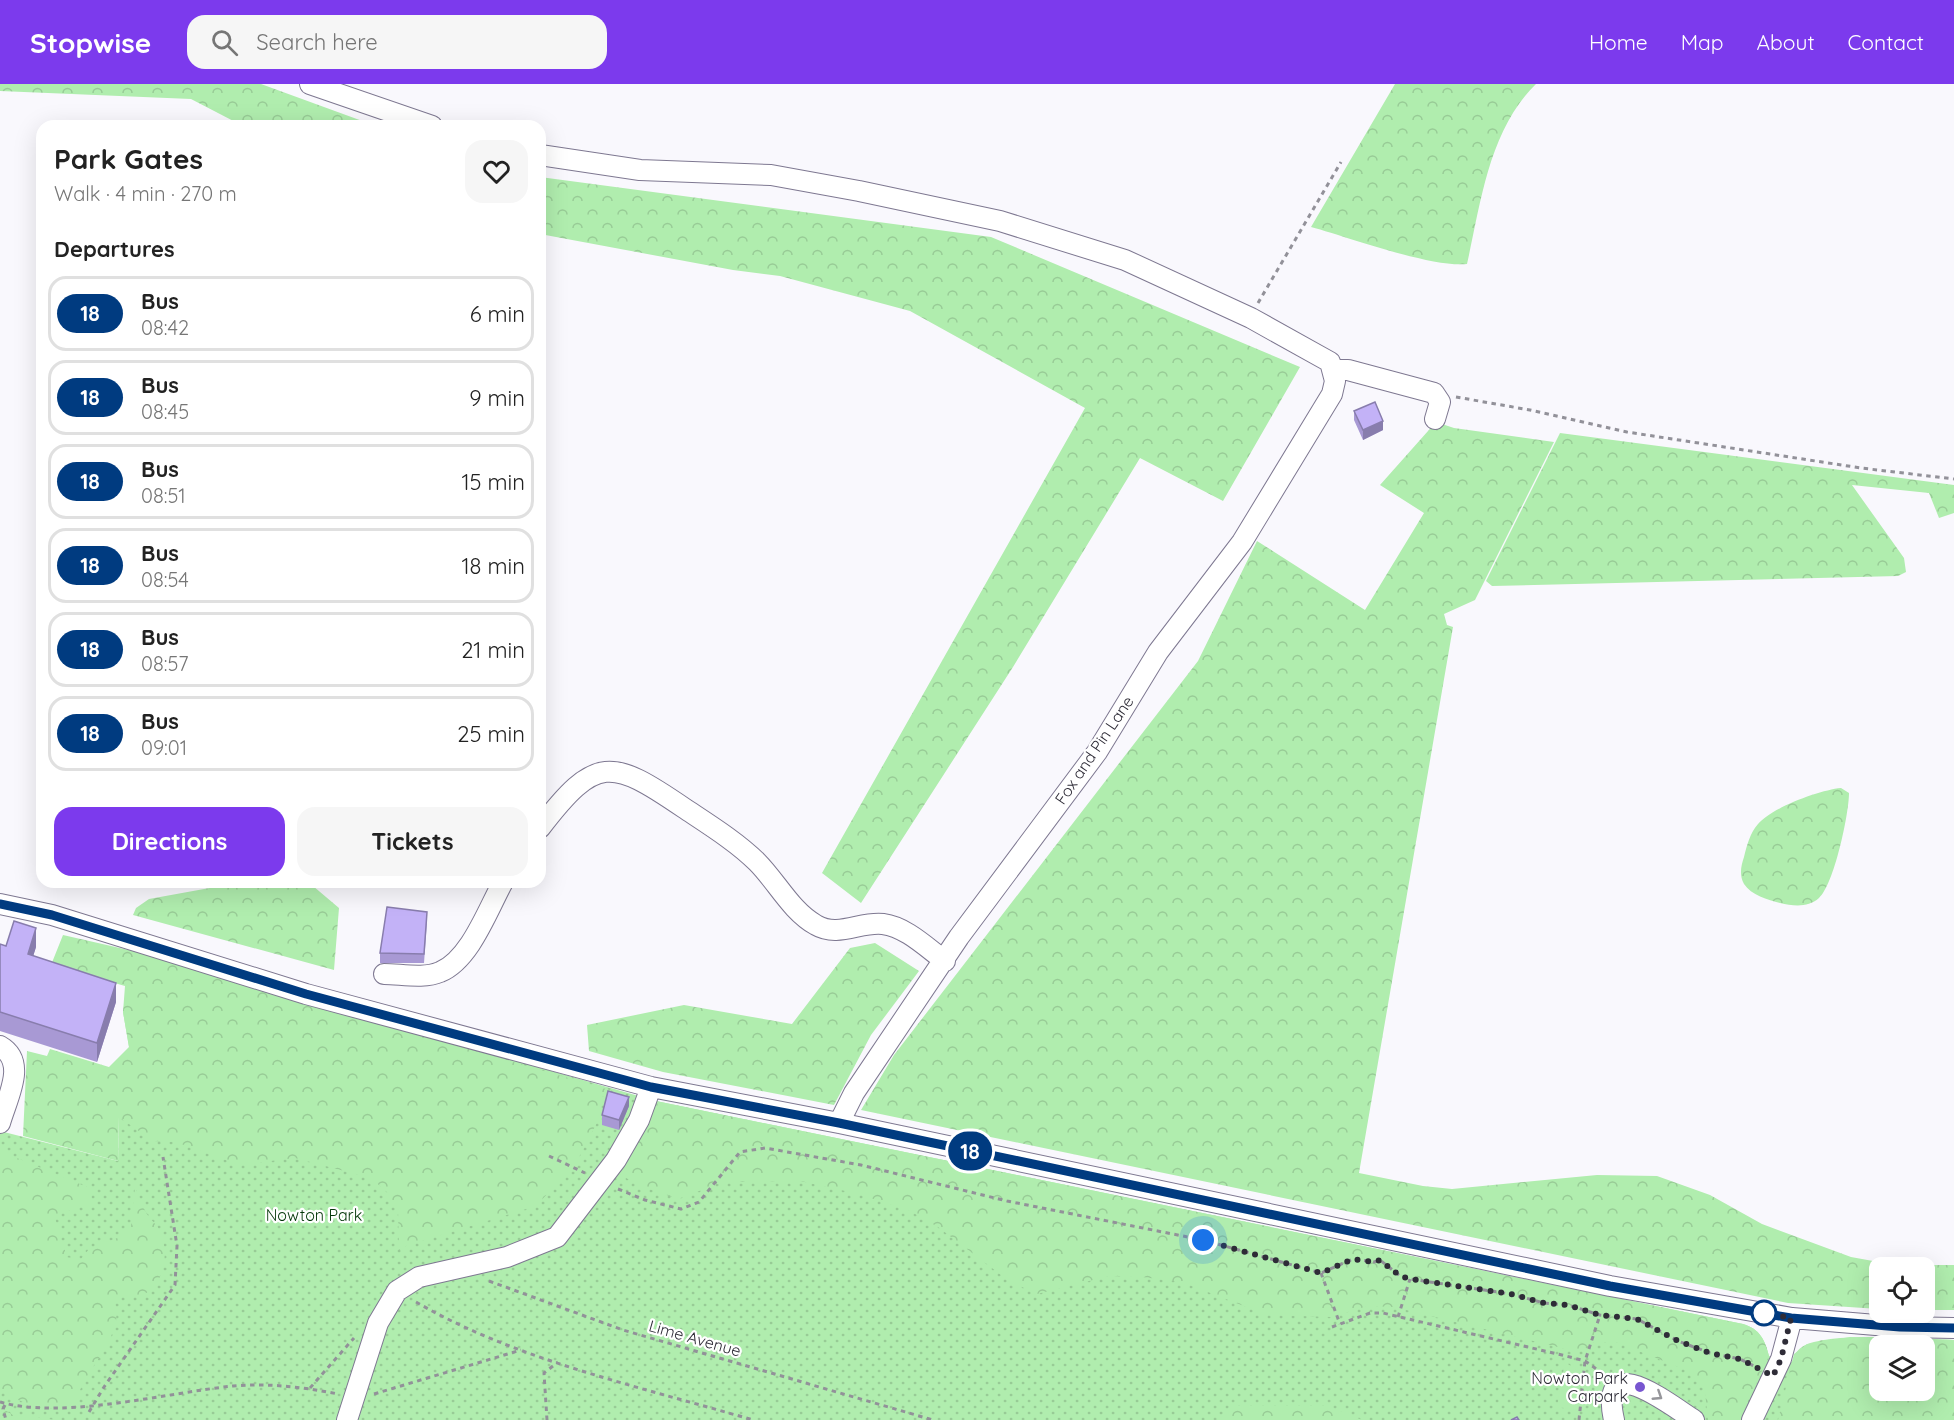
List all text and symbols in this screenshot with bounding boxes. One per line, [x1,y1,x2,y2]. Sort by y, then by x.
search box [187,15,607,69]
text: Stopwise [30,25,151,60]
icon: search [208,26,241,59]
text: Search here [256,28,378,56]
text: Home [1589,29,1648,55]
text: Map [1681,29,1724,55]
text: About [1757,29,1815,55]
text: Contact [1848,29,1924,55]
button: heart [465,140,528,203]
text: Park Gates [54,141,203,176]
text: Walk · 4 min · 270 m [54,181,237,206]
text: Departures [54,235,175,263]
text: Bus [141,287,179,315]
text: 18 [80,300,100,326]
text: 6 min [470,300,525,328]
text: 08:42 [141,315,189,340]
text: Bus [141,371,179,399]
text: 18 [80,384,100,410]
text: 9 min [469,384,525,412]
text: 08:45 [141,399,189,424]
text: Bus [141,455,179,483]
text: 18 [80,468,100,494]
text: 15 min [461,468,525,496]
text: 08:51 [141,483,186,508]
text: Bus [141,539,179,567]
text: 18 [80,552,100,578]
text: 18 min [461,552,525,580]
text: 08:54 [141,567,189,592]
text: Bus [141,623,179,651]
text: 18 [80,636,100,662]
text: 21 min [461,636,525,664]
text: 08:57 [141,651,189,676]
street label: Fox and Pin Lane [1050,692,1138,808]
text: Bus [141,707,179,735]
text: 18 [80,720,100,746]
text: 25 min [457,720,525,748]
text: 09:01 [141,735,187,760]
button: Directions [54,807,285,876]
button: Tickets [297,807,528,876]
line badge: 18 [943,1132,997,1170]
text: 18 [960,1138,980,1164]
park label: Nowton Park [266,1205,362,1225]
your location [1188,1225,1218,1255]
map controls [1869,1257,1935,1401]
button: locate [1869,1257,1935,1323]
unlabelled marker [1751,1300,1777,1326]
street label: Lime Avenue [647,1315,743,1361]
button: layers [1869,1335,1935,1401]
place label: Nowton Park Carpark [1531,1368,1628,1406]
marker: Nowton Park Carpark [1633,1380,1647,1394]
one-way arrow [1651,1389,1662,1400]

